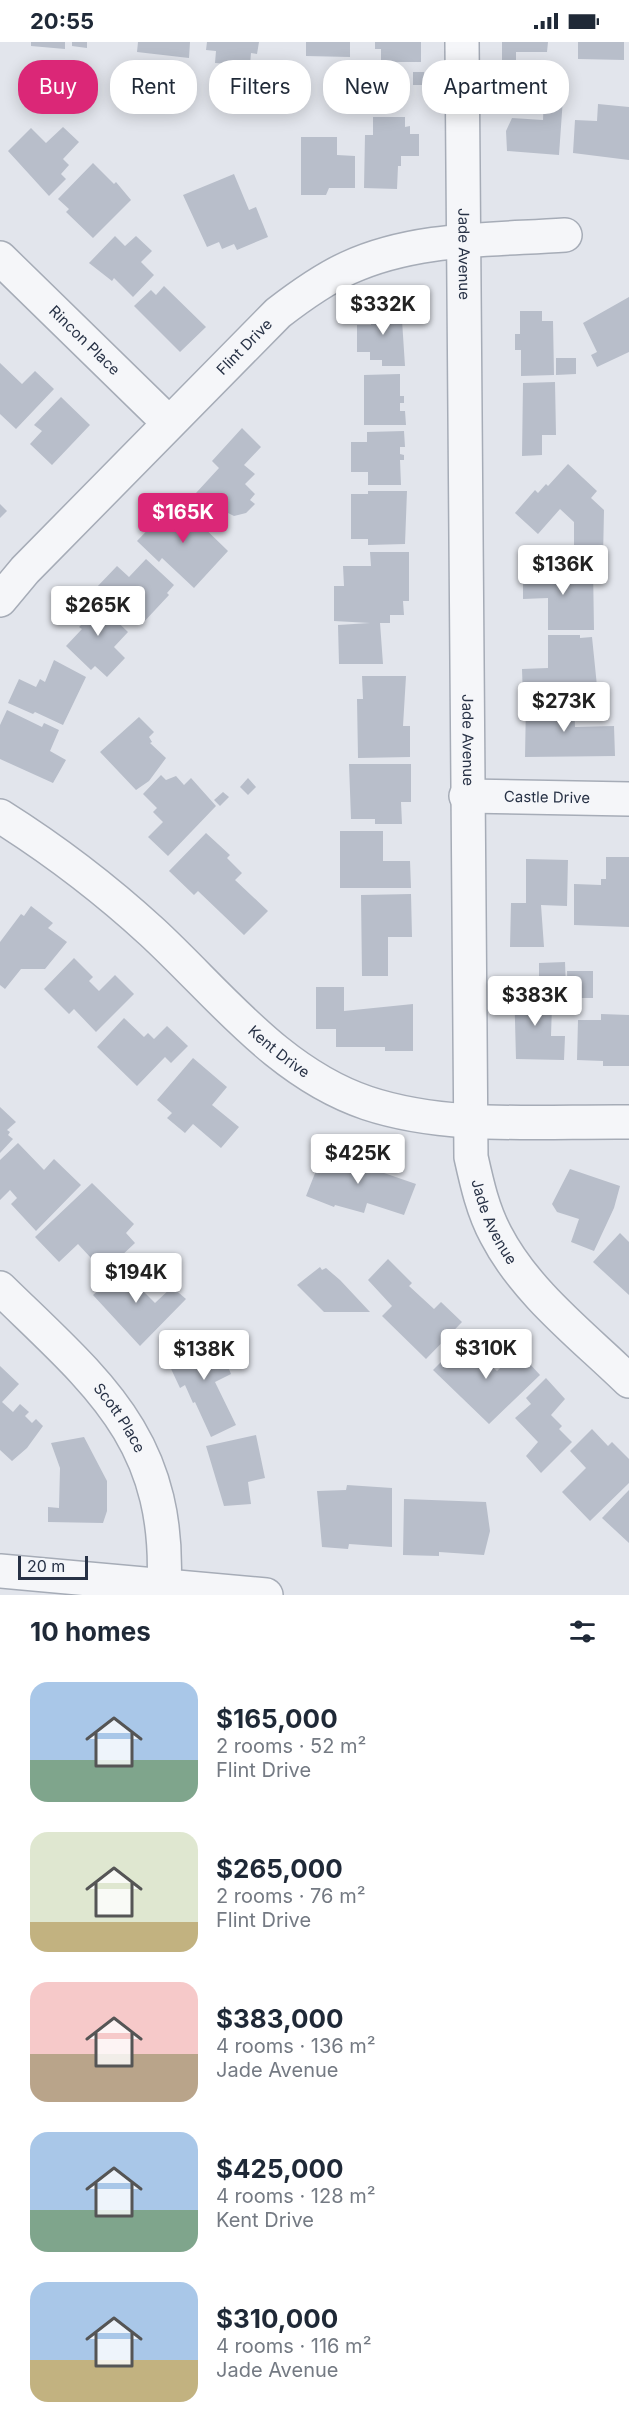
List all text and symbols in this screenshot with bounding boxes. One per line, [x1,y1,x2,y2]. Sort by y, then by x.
text: 20:55 [30,8,94,34]
chip: Buy [18,60,98,114]
chip: Rent [110,60,197,114]
chip: Filters [209,60,311,114]
chip: New [323,60,410,114]
chip: Apartment [422,60,569,114]
street label: Jade Avenue [454,208,474,300]
pin: $332K [341,285,425,336]
text: $332K [350,292,416,316]
street label: Rincon Place [45,301,124,379]
street label: Flint Drive [212,315,276,379]
pin: $165K [141,493,225,544]
text: $165K [152,500,214,524]
pin: $136K [521,545,605,596]
text: $136K [532,552,594,576]
pin: $265K [56,586,140,637]
text: $265K [65,593,131,617]
pin: $273K [522,682,606,733]
text: $273K [532,689,596,713]
street label: Jade Avenue [458,694,478,786]
street label: Castle Drive [504,787,590,807]
pin: $383K [493,976,577,1027]
text: $383K [502,983,568,1007]
street label: Kent Drive [244,1021,313,1082]
pin: $425K [316,1134,400,1185]
text: $425K [325,1141,391,1165]
street label: Jade Avenue [467,1177,521,1268]
pin: $194K [94,1253,178,1304]
text: $194K [105,1260,167,1284]
pin: $310K [444,1329,528,1380]
pin: $138K [162,1330,246,1381]
text: $310K [455,1336,517,1360]
text: $138K [173,1337,235,1361]
street label: Scott Place [90,1379,150,1456]
scale bar [18,1553,88,1580]
text: 20 m [27,1556,65,1576]
icon: filters [566,1615,599,1648]
text: 10 homes [30,1616,151,1647]
text: $165,000 [216,1703,338,1734]
icon: home [78,1706,150,1778]
text: 2 rooms · 52 m² [216,1734,366,1758]
text: Flint Drive [216,1758,311,1782]
text: $265,000 [216,1853,343,1884]
icon: home [78,1856,150,1928]
text: 2 rooms · 76 m² [216,1884,365,1908]
text: Flint Drive [216,1908,311,1932]
text: $383,000 [216,2003,344,2034]
icon: home [78,2006,150,2078]
text: 4 rooms · 136 m² [216,2034,376,2058]
text: Jade Avenue [216,2058,338,2082]
text: $425,000 [216,2153,344,2184]
icon: home [78,2156,150,2228]
text: 4 rooms · 128 m² [216,2184,376,2208]
text: Kent Drive [216,2208,314,2232]
text: $310,000 [216,2303,338,2334]
icon: home [78,2306,150,2378]
text: 4 rooms · 116 m² [216,2334,371,2358]
text: Jade Avenue [216,2358,338,2382]

